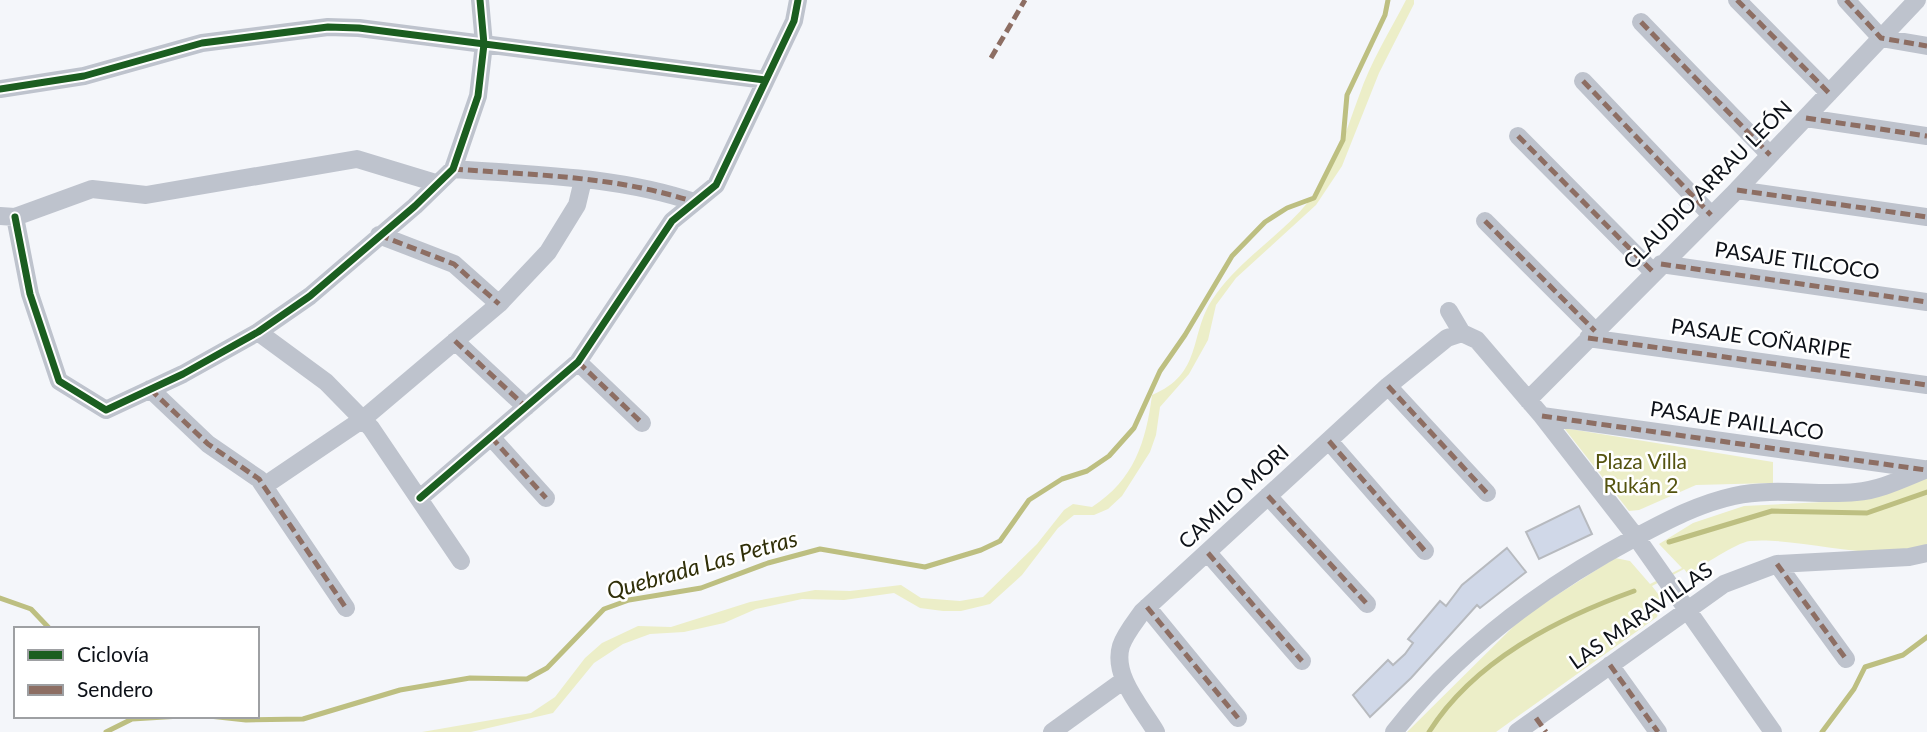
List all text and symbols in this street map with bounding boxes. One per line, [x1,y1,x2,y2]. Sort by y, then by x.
street label: CLAUDIO ARRAU LEÓN [1617,94,1796,273]
street label: PASAJE TILCOCO [1713,236,1881,283]
street label: PASAJE COÑARIPE [1669,312,1853,363]
street label: PASAJE PAILLACO [1649,395,1826,444]
street label: CAMILO MORI [1173,439,1293,553]
park label: Plaza Villa Rukán 2 [1595,448,1687,497]
water label: Quebrada Las Petras [603,523,800,605]
street label: LAS MARAVILLAS [1564,556,1717,673]
legend [14,627,259,718]
text: Ciclovía [77,641,149,666]
text: Sendero [77,676,153,701]

